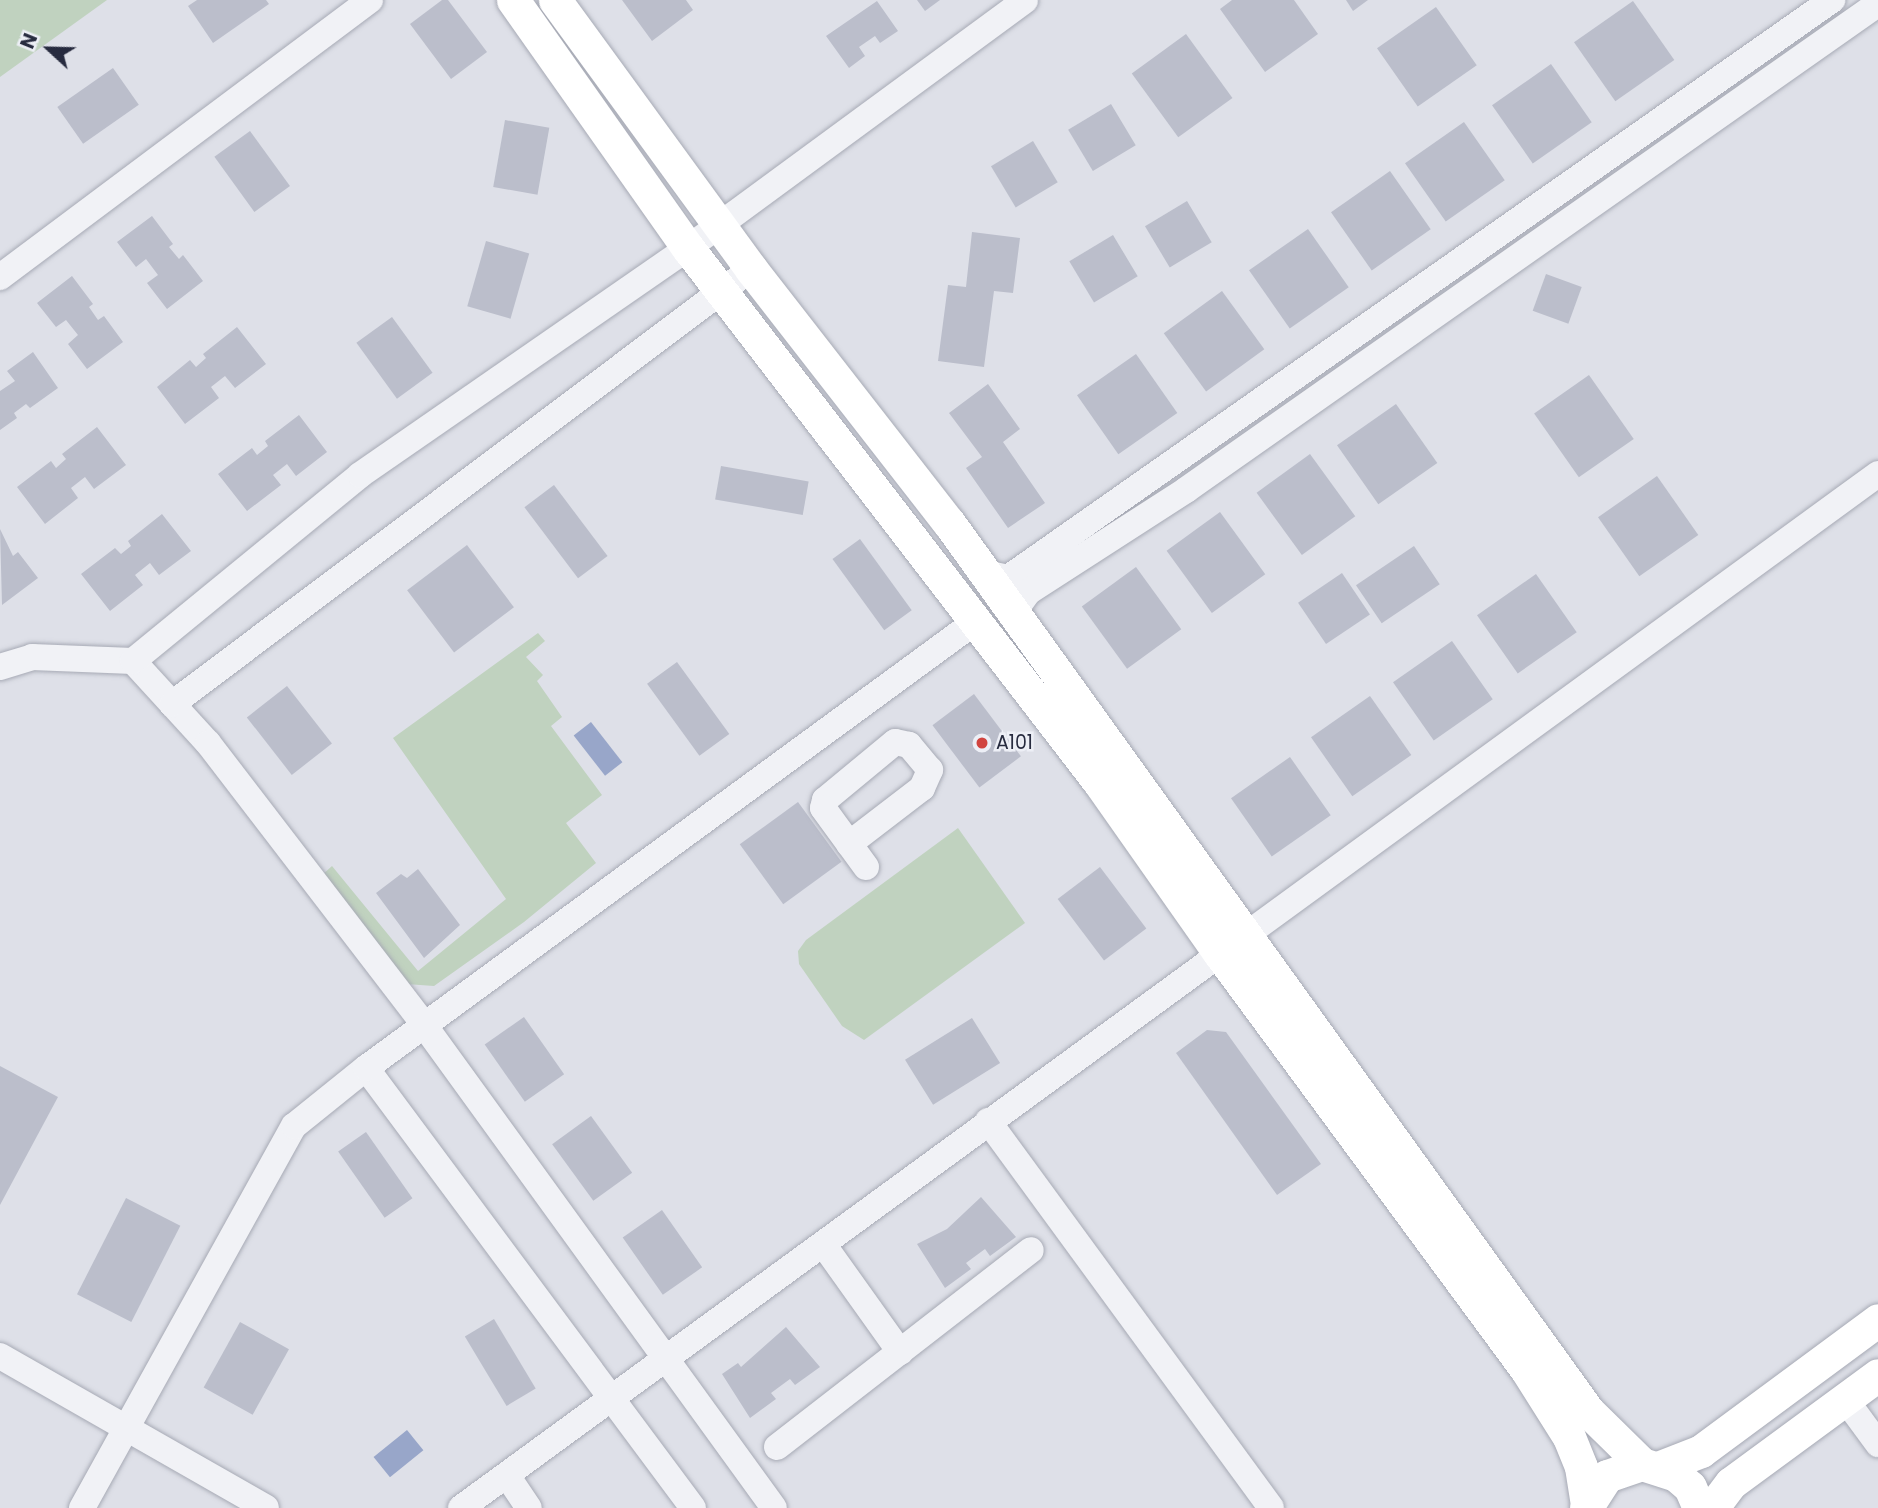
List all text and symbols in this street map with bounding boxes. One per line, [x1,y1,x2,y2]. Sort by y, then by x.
north arrow [14,14,84,84]
text: N [14,29,44,53]
place label: A101 [996,732,1033,754]
marker: A101 [974,735,990,751]

